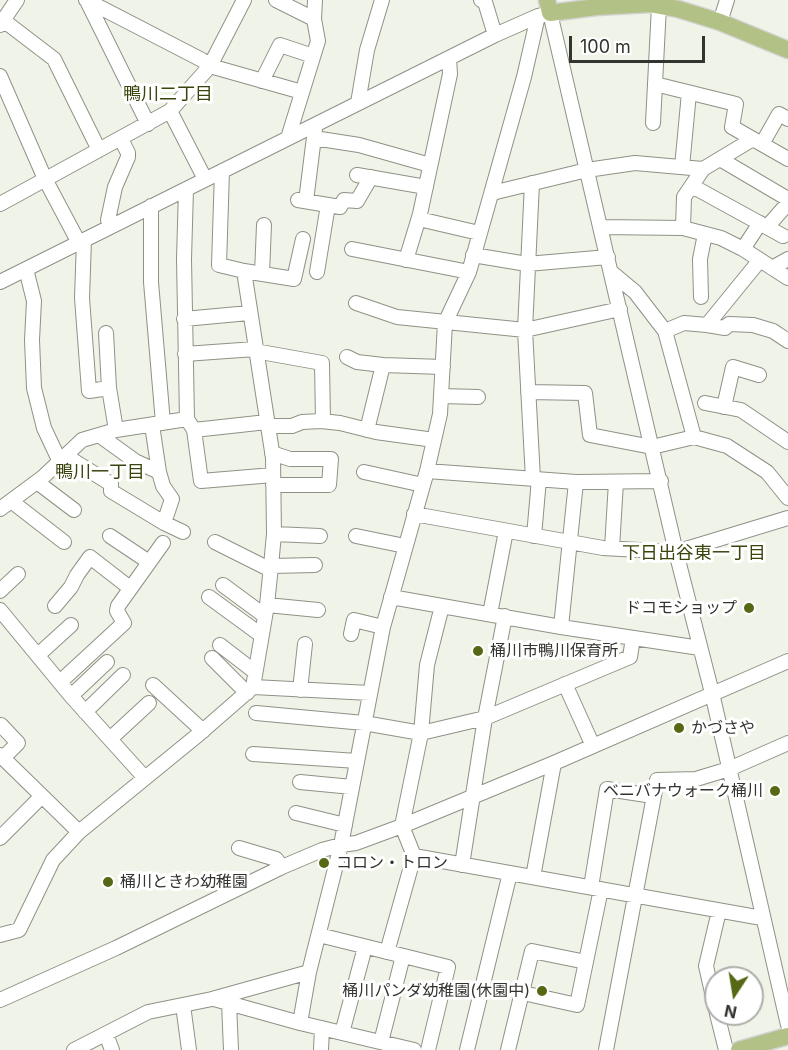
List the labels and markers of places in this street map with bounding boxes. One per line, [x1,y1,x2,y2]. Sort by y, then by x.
place label: ドコモショップ [625,598,737,618]
marker: ドコモショップ [742,601,756,615]
place label: 桶川市鴨川保育所 [490,641,618,661]
marker: 桶川市鴨川保育所 [471,644,485,658]
place label: かづさや [691,718,755,738]
marker: かづさや [672,721,686,735]
place label: ベニバナウォーク桶川 [603,781,763,801]
marker: ベニバナウォーク桶川 [768,784,782,798]
place label: コロン・トロン [336,853,448,873]
marker: コロン・トロン [317,856,331,870]
place label: 桶川ときわ幼稚園 [120,872,248,892]
marker: 桶川ときわ幼稚園 [101,875,115,889]
place label: 桶川パンダ幼稚園(休園中) [342,981,530,1001]
marker: 桶川パンダ幼稚園(休園中) [535,984,549,998]

